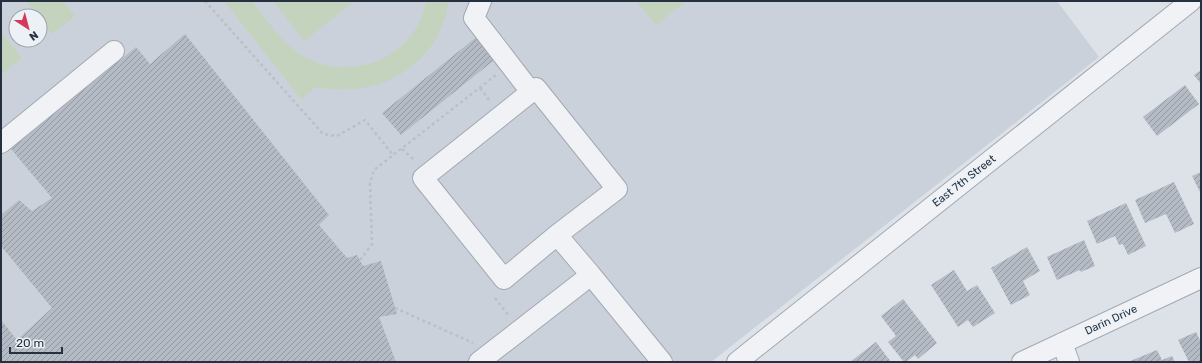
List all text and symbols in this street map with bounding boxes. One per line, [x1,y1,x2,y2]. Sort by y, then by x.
north arrow [8,8,48,48]
text: N [26,28,41,43]
street label: East 7th Street [930,152,999,210]
street label: Darin Drive [1083,302,1139,338]
scale bar [10,329,62,355]
text: 20 m [16,336,44,350]

